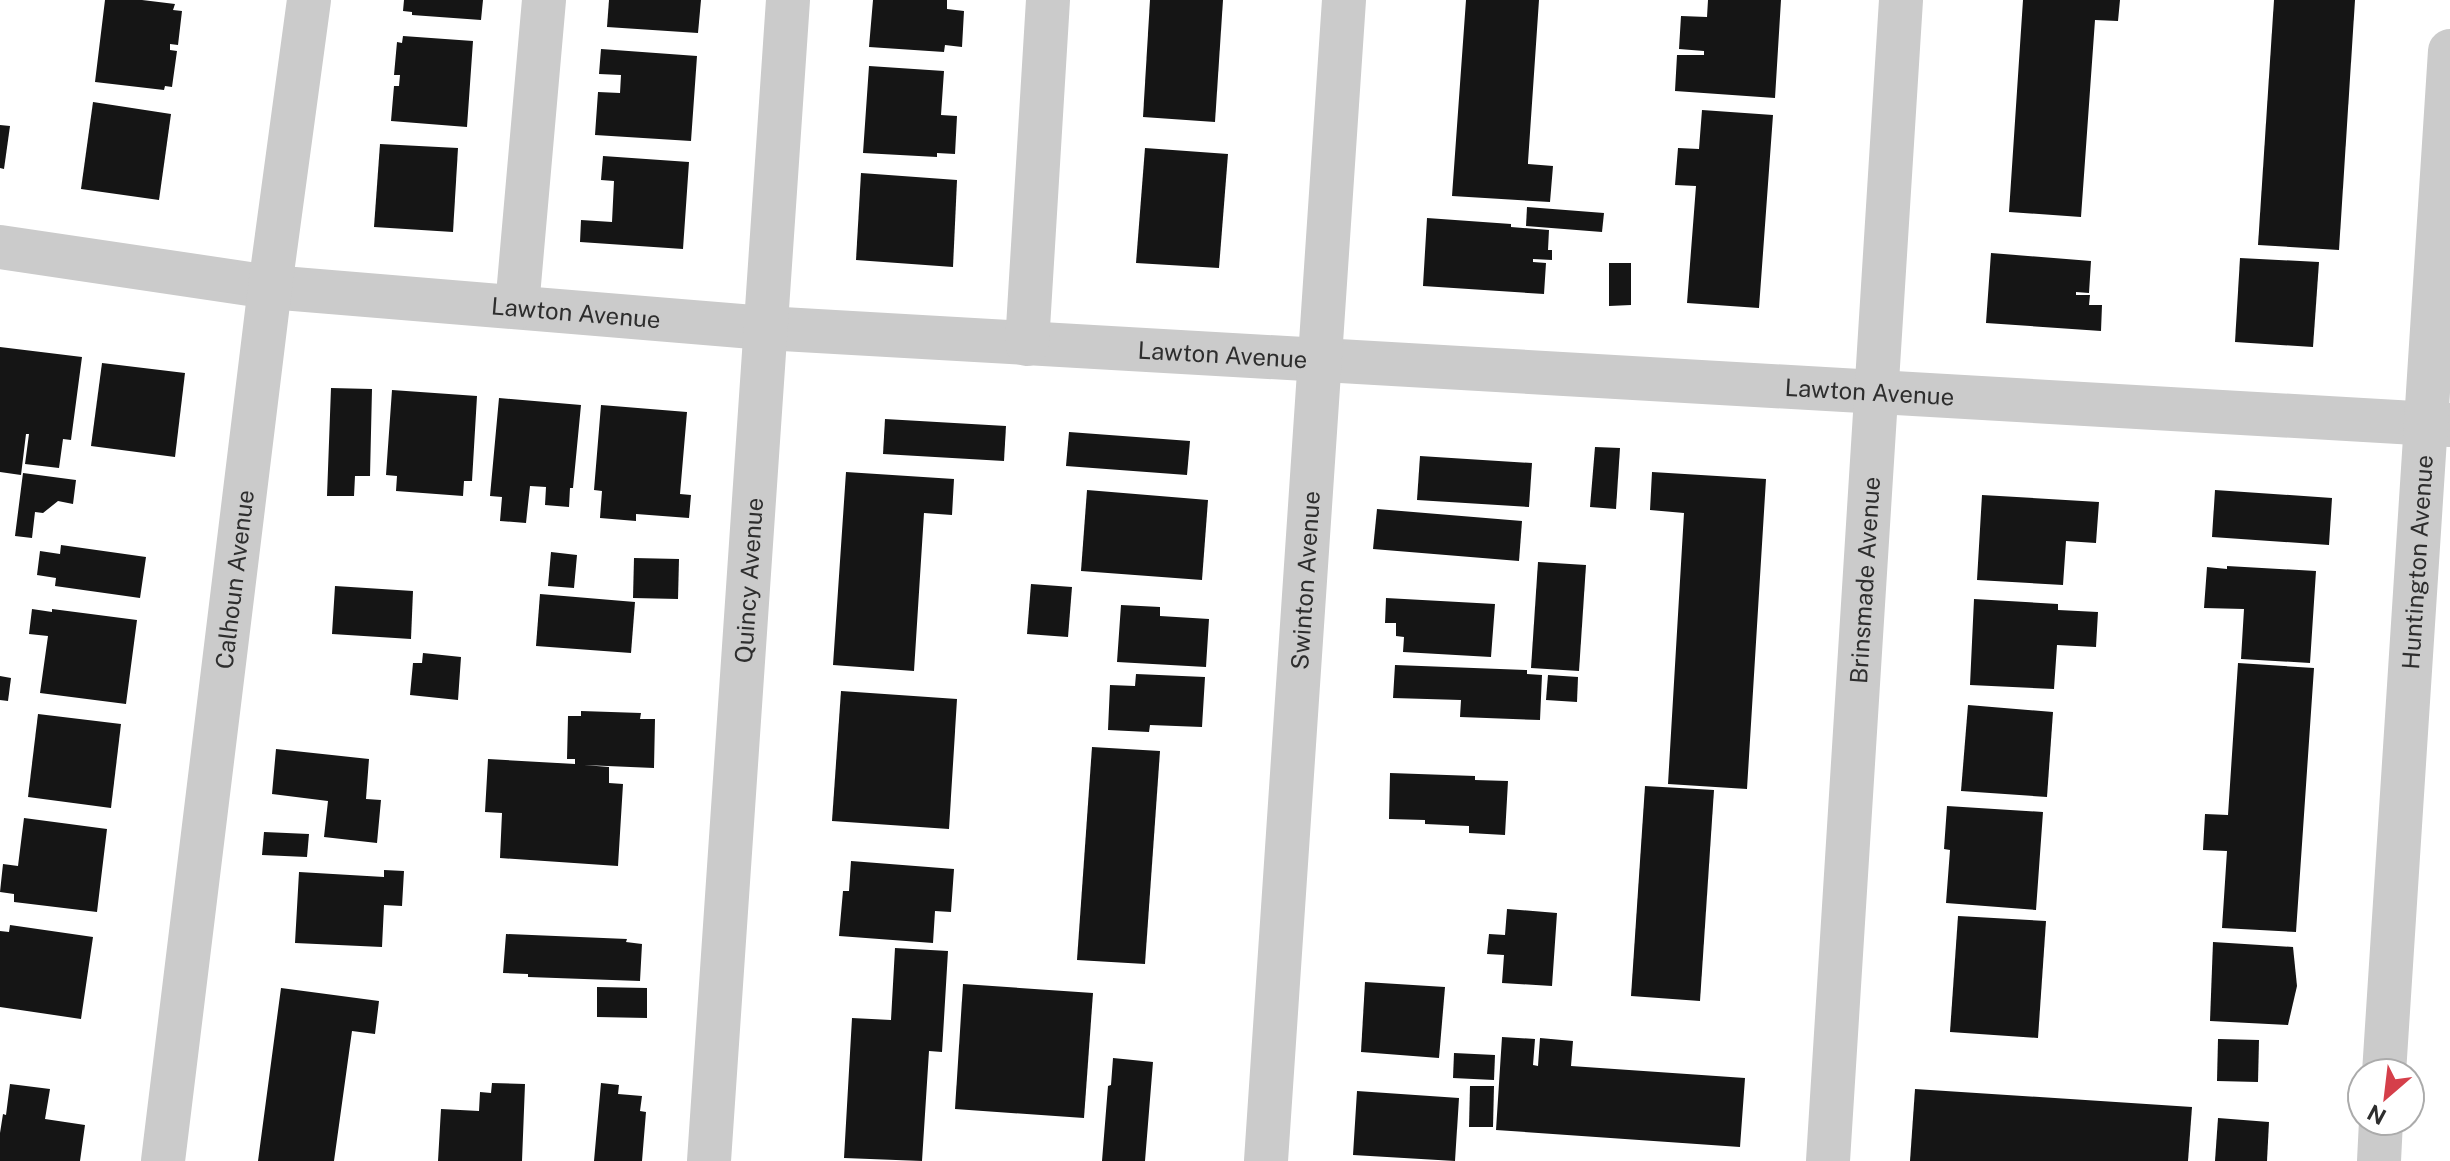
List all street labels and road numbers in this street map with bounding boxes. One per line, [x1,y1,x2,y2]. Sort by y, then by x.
street label: Lawton Avenue [490,291,662,333]
street label: Lawton Avenue [1137,335,1308,373]
street label: Lawton Avenue [1784,373,1955,410]
street label: Huntington Avenue [2396,454,2438,670]
street label: Brinsmade Avenue [1844,476,1885,685]
street label: Calhoun Avenue [209,488,259,671]
street label: Swinton Avenue [1285,490,1325,671]
street label: Quincy Avenue [729,497,768,664]

